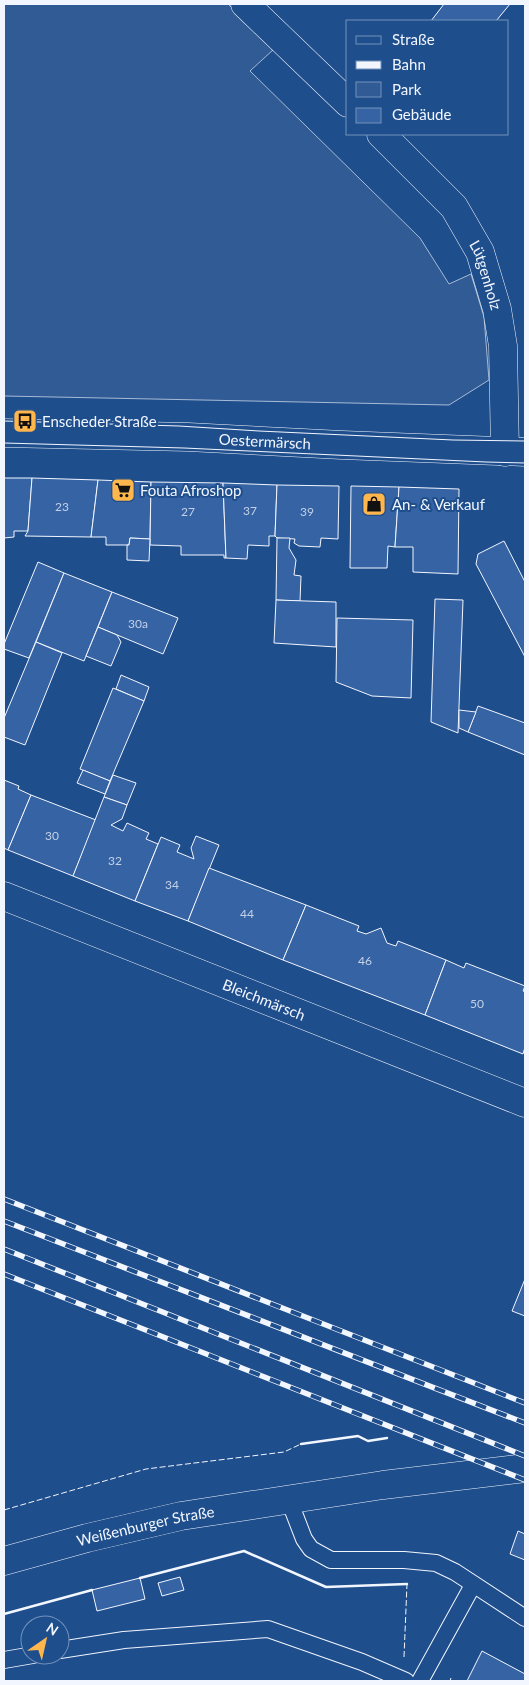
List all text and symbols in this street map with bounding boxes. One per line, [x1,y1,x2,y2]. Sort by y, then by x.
legend [346,20,509,135]
text: Straße [392,30,435,48]
text: Bahn [392,55,426,73]
text: Park [392,80,422,98]
text: Gebäude [392,105,451,123]
street label: Lütgenholz [466,237,506,312]
bus stop icon: Enscheder Straße [12,408,38,434]
place label: Enscheder Straße [42,412,157,430]
street label: Oestermärsch [218,430,311,452]
supermarket icon: Fouta Afroshop [110,477,136,503]
place label: Fouta Afroshop [140,481,241,499]
shop icon: An- & Verkauf [361,491,387,517]
place label: An- & Verkauf [392,495,486,513]
house number: 23 [55,499,69,514]
house number: 37 [243,503,257,518]
house number: 27 [181,504,195,519]
house number: 39 [300,504,314,519]
house number: 30a [128,616,148,631]
house number: 30 [45,828,59,843]
house number: 32 [108,853,122,868]
house number: 34 [165,877,179,892]
house number: 44 [240,906,254,921]
house number: 46 [358,953,372,968]
street label: Bleichmärsch [220,975,308,1024]
house number: 50 [470,996,484,1011]
street label: Weißenburger Straße [75,1502,216,1549]
north arrow [20,1615,70,1665]
text: N [43,1619,62,1639]

